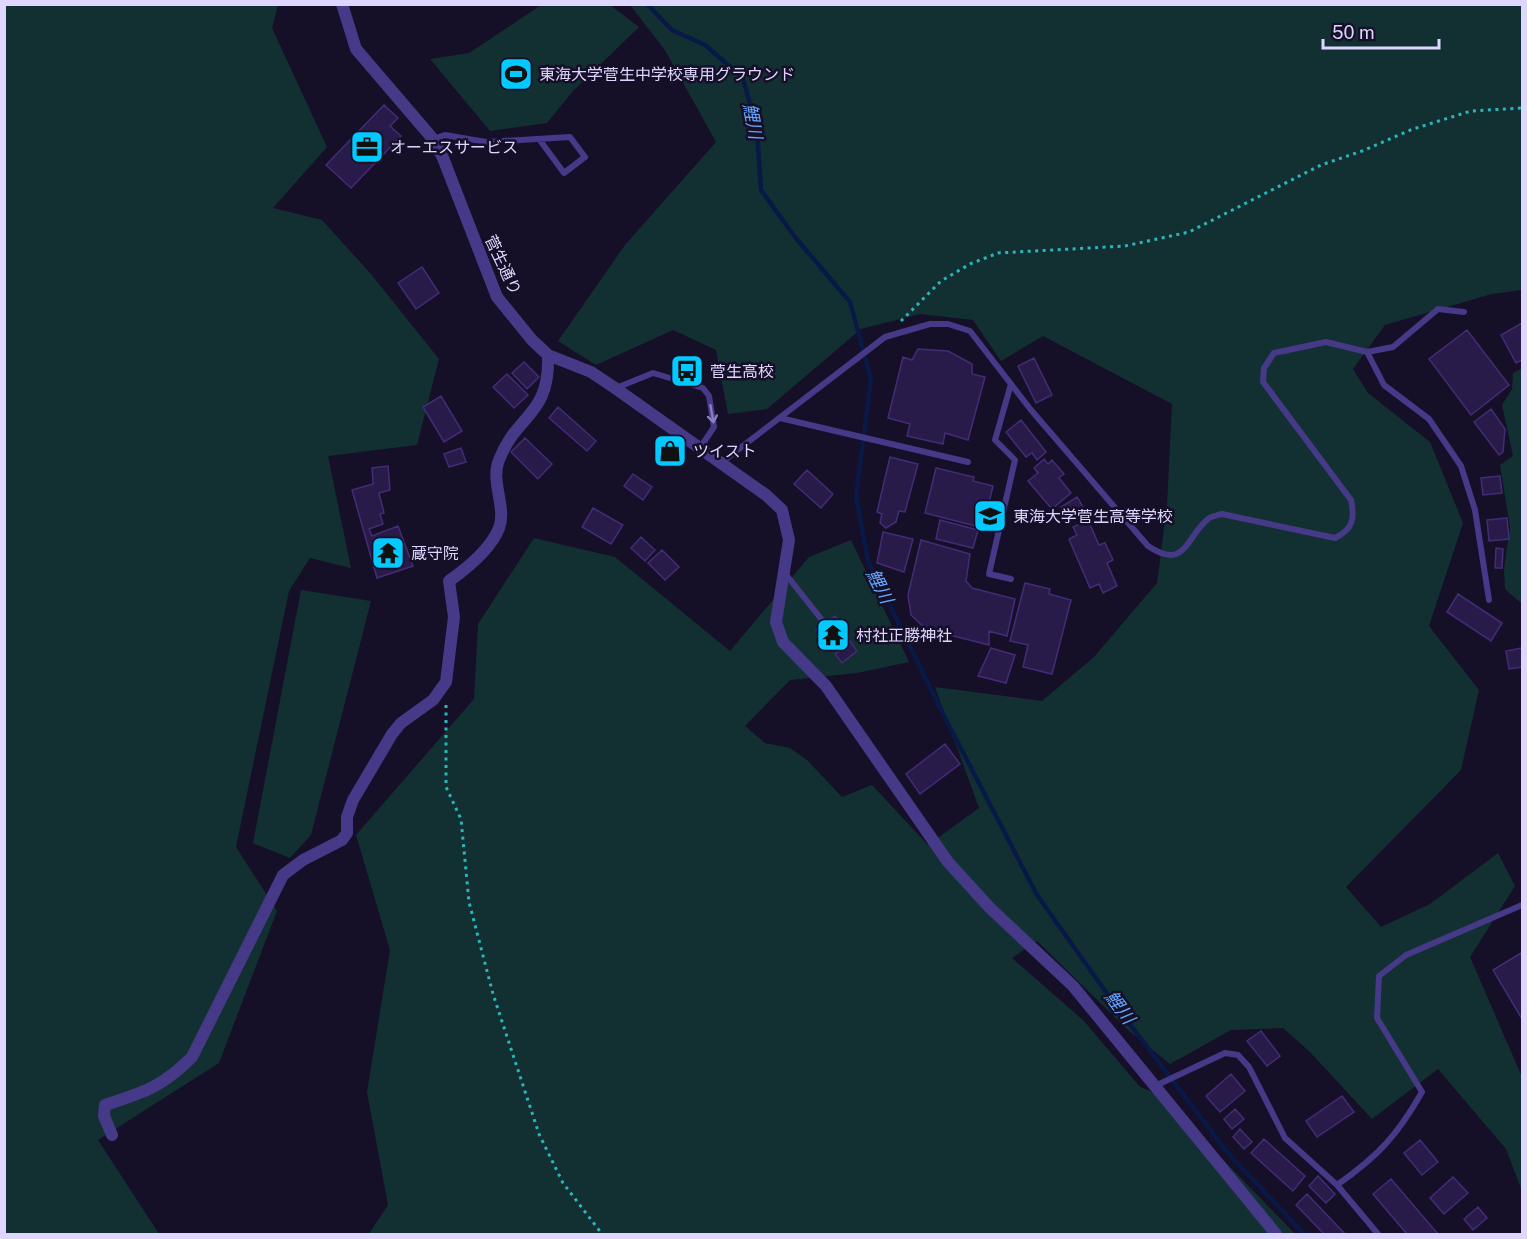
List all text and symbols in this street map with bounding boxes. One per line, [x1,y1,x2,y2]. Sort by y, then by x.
scale bar [1323,12,1438,50]
text: 50 m [1332,22,1375,43]
sports icon: 東海大学菅生中学校専用グラウンド [498,56,534,92]
place label: 東海大学菅生中学校専用グラウンド [539,65,795,84]
water label: 鯉川 [739,101,767,143]
office icon: オーエスサービス [349,129,385,165]
place label: オーエスサービス [390,138,518,157]
street label: 菅生通り [481,232,525,298]
bus stop icon: 菅生高校 [669,353,705,389]
place label: 菅生高校 [710,362,774,381]
one-way arrow [707,404,718,424]
shop icon: ツイスト [652,433,688,469]
place label: ツイスト [693,442,757,461]
school or university icon: 東海大学菅生高等学校 [972,498,1008,534]
place label: 東海大学菅生高等学校 [1013,507,1173,526]
temple icon: 蔵守院 [370,535,406,571]
place label: 蔵守院 [411,544,459,563]
water label: 鯉川 [862,565,898,609]
temple icon: 村社正勝神社 [815,617,851,653]
place label: 村社正勝神社 [856,626,952,645]
water label: 鯉川 [1101,986,1140,1029]

